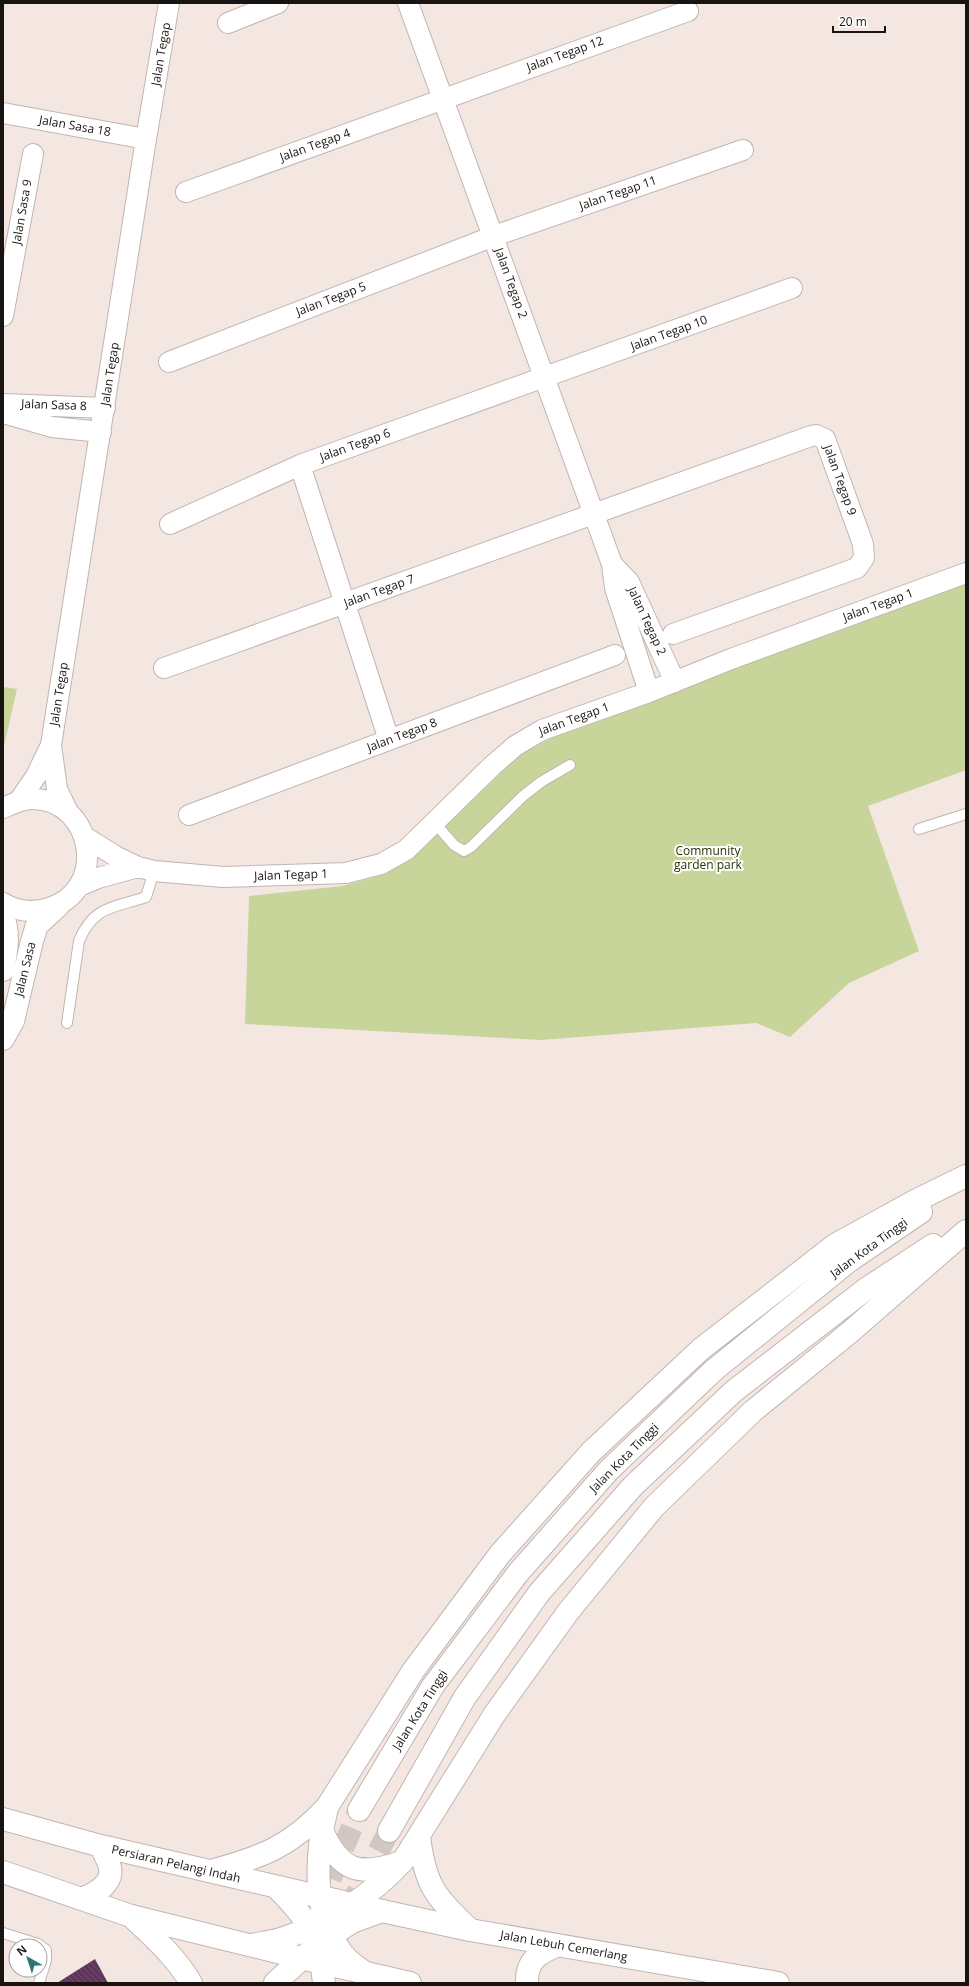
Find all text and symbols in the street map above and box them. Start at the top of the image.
scale bar [833,8,885,34]
text: 20 m [839,13,867,30]
street label: Jalan Tegap [146,21,174,88]
street label: Jalan Tegap 12 [523,32,606,76]
street label: Jalan Sasa 18 [37,111,112,140]
street label: Jalan Tegap 4 [276,124,353,166]
street label: Jalan Tegap 11 [576,171,659,214]
street label: Jalan Sasa 9 [7,178,36,247]
street label: Jalan Tegap 2 [490,244,532,321]
street label: Jalan Tegap 5 [292,277,368,320]
street label: Jalan Tegap 10 [627,311,710,355]
street label: Jalan Tegap [96,341,123,408]
street label: Jalan Sasa 8 [20,395,87,414]
street label: Jalan Tegap 6 [316,424,393,466]
street label: Jalan Tegap 9 [819,441,861,518]
street label: Jalan Tegap 7 [340,570,417,612]
street label: Jalan Tegap 2 [624,583,671,658]
street label: Jalan Tegap 1 [839,584,915,626]
street label: Jalan Tegap [45,661,72,728]
street label: Jalan Tegap 1 [535,698,611,740]
street label: Jalan Tegap 8 [363,713,439,756]
park label: Community garden park [674,842,743,873]
street label: Jalan Tegap 1 [253,865,328,884]
street label: Jalan Sasa [9,940,40,999]
street label: Jalan Kota Tinggi [826,1214,911,1282]
street label: Jalan Kota Tinggi [584,1419,662,1497]
street label: Jalan Kota Tinggi [388,1666,451,1754]
street label: Persiaran Pelangi Indah [110,1840,242,1887]
street label: Jalan Lebuh Cemerlang [498,1926,629,1965]
north arrow [8,1938,48,1978]
text: N [13,1941,30,1958]

